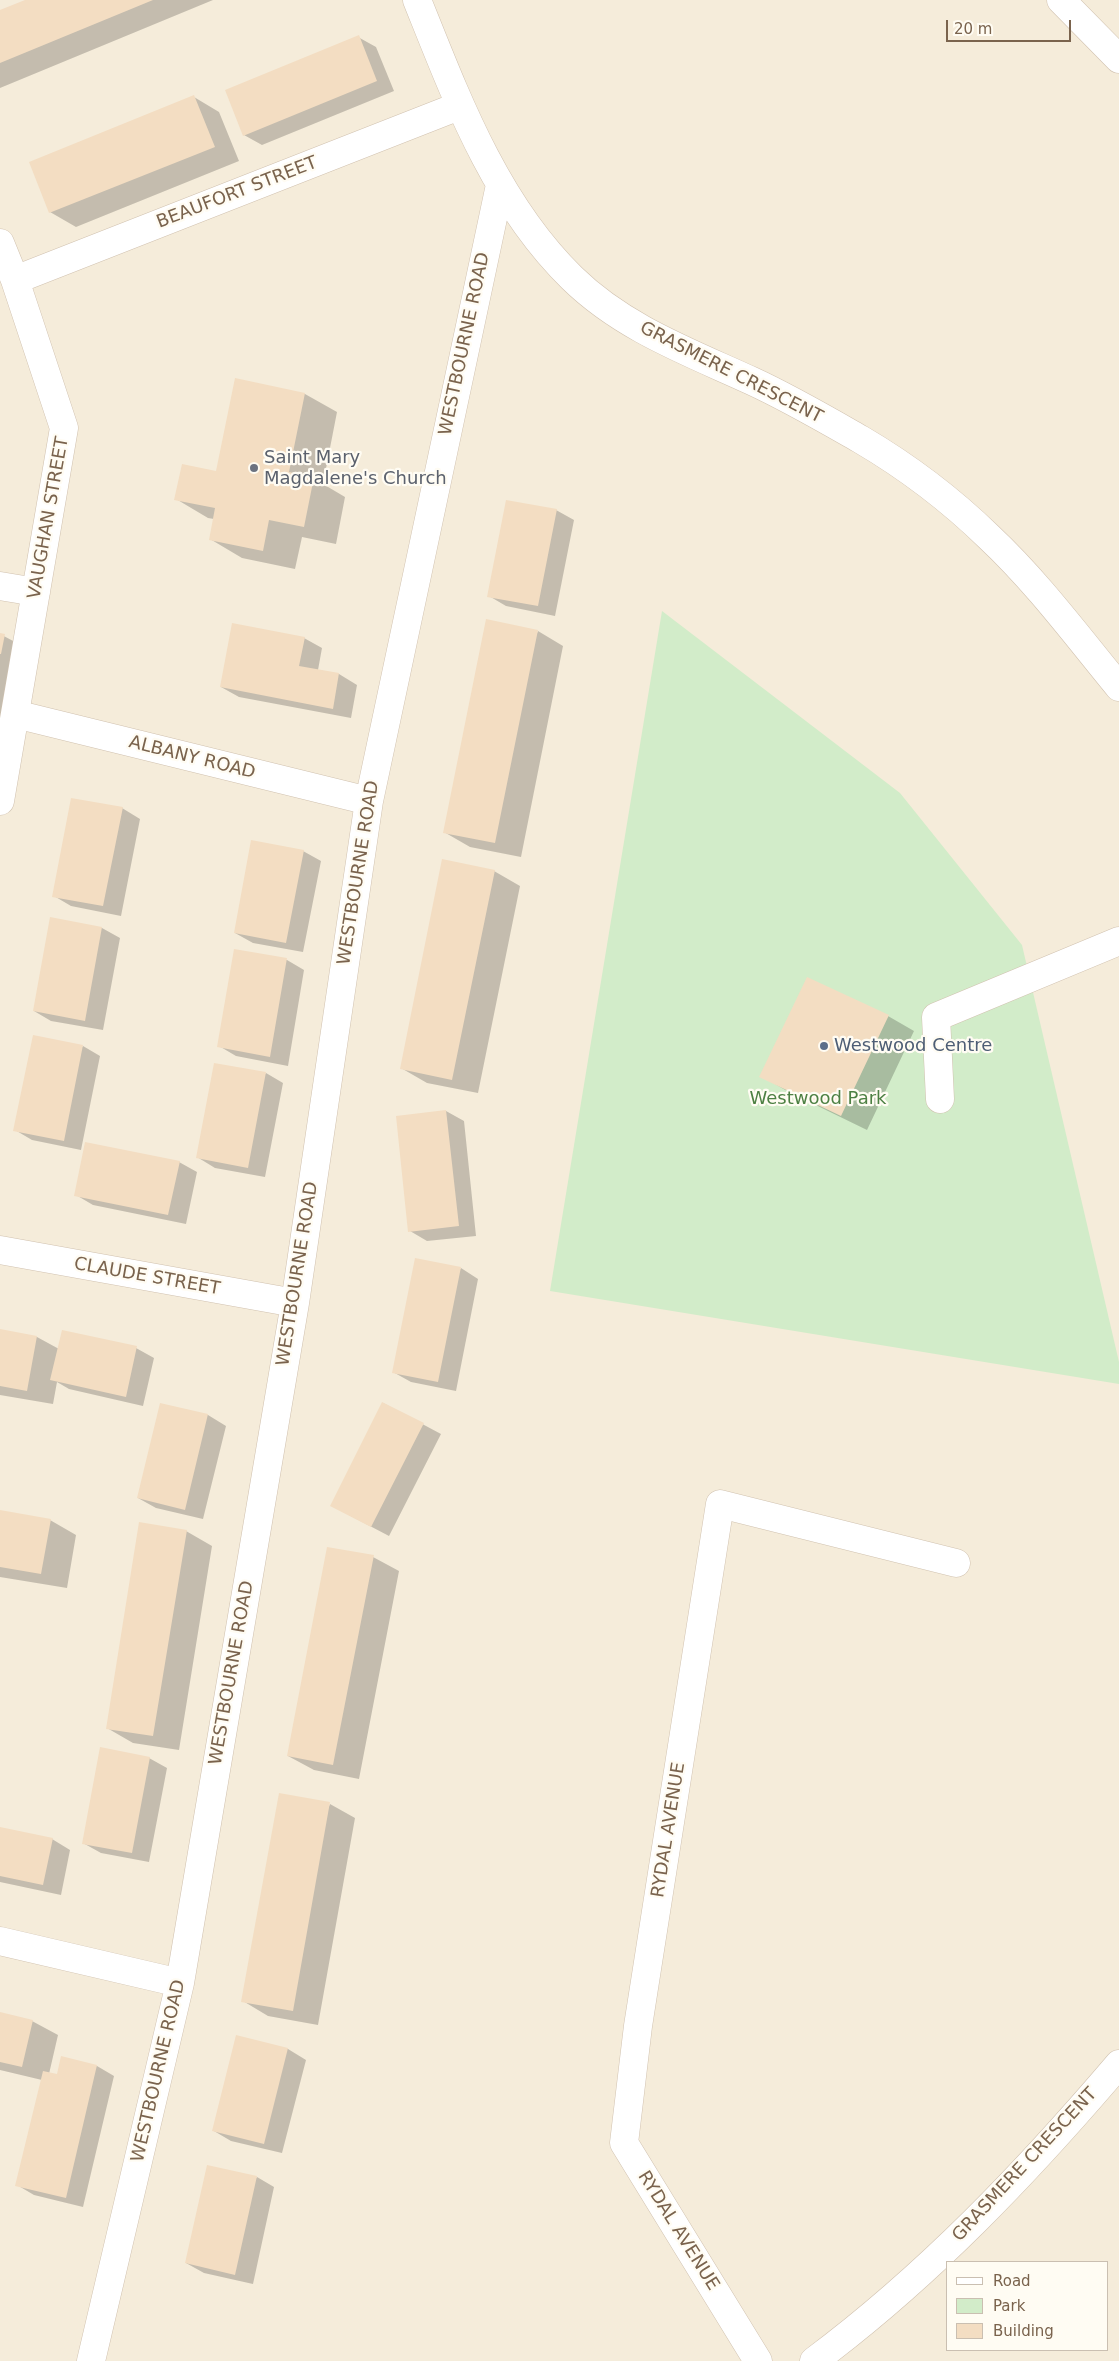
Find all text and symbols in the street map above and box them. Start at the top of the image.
scale bar [949,10,1074,42]
text: 20 m [954,20,992,38]
street label: BEAUFORT STREET [154,152,320,234]
street label: WESTBOURNE ROAD [435,251,495,437]
street label: GRASMERE CRESCENT [636,317,826,429]
street label: VAUGHAN STREET [24,435,74,601]
place label: Saint Mary Magdalene's Church [264,447,447,489]
marker: Saint Mary Magdalene's Church [248,462,260,474]
street label: ALBANY ROAD [126,732,258,784]
street label: WESTBOURNE ROAD [334,779,384,967]
place label: Westwood Centre [834,1035,992,1057]
marker: Westwood Centre [818,1040,830,1052]
park label: Westwood Park [749,1088,887,1110]
street label: WESTBOURNE ROAD [273,1180,323,1368]
street label: CLAUDE STREET [72,1254,222,1300]
street label: WESTBOURNE ROAD [205,1579,259,1767]
street label: RYDAL AVENUE [648,1761,690,1899]
street label: WESTBOURNE ROAD [127,1978,191,2164]
street label: GRASMERE CRESCENT [948,2084,1102,2246]
street label: RYDAL AVENUE [633,2167,723,2295]
legend [946,2261,1109,2351]
text: Road [993,2272,1031,2290]
text: Park [993,2297,1025,2315]
text: Building [993,2322,1054,2340]

